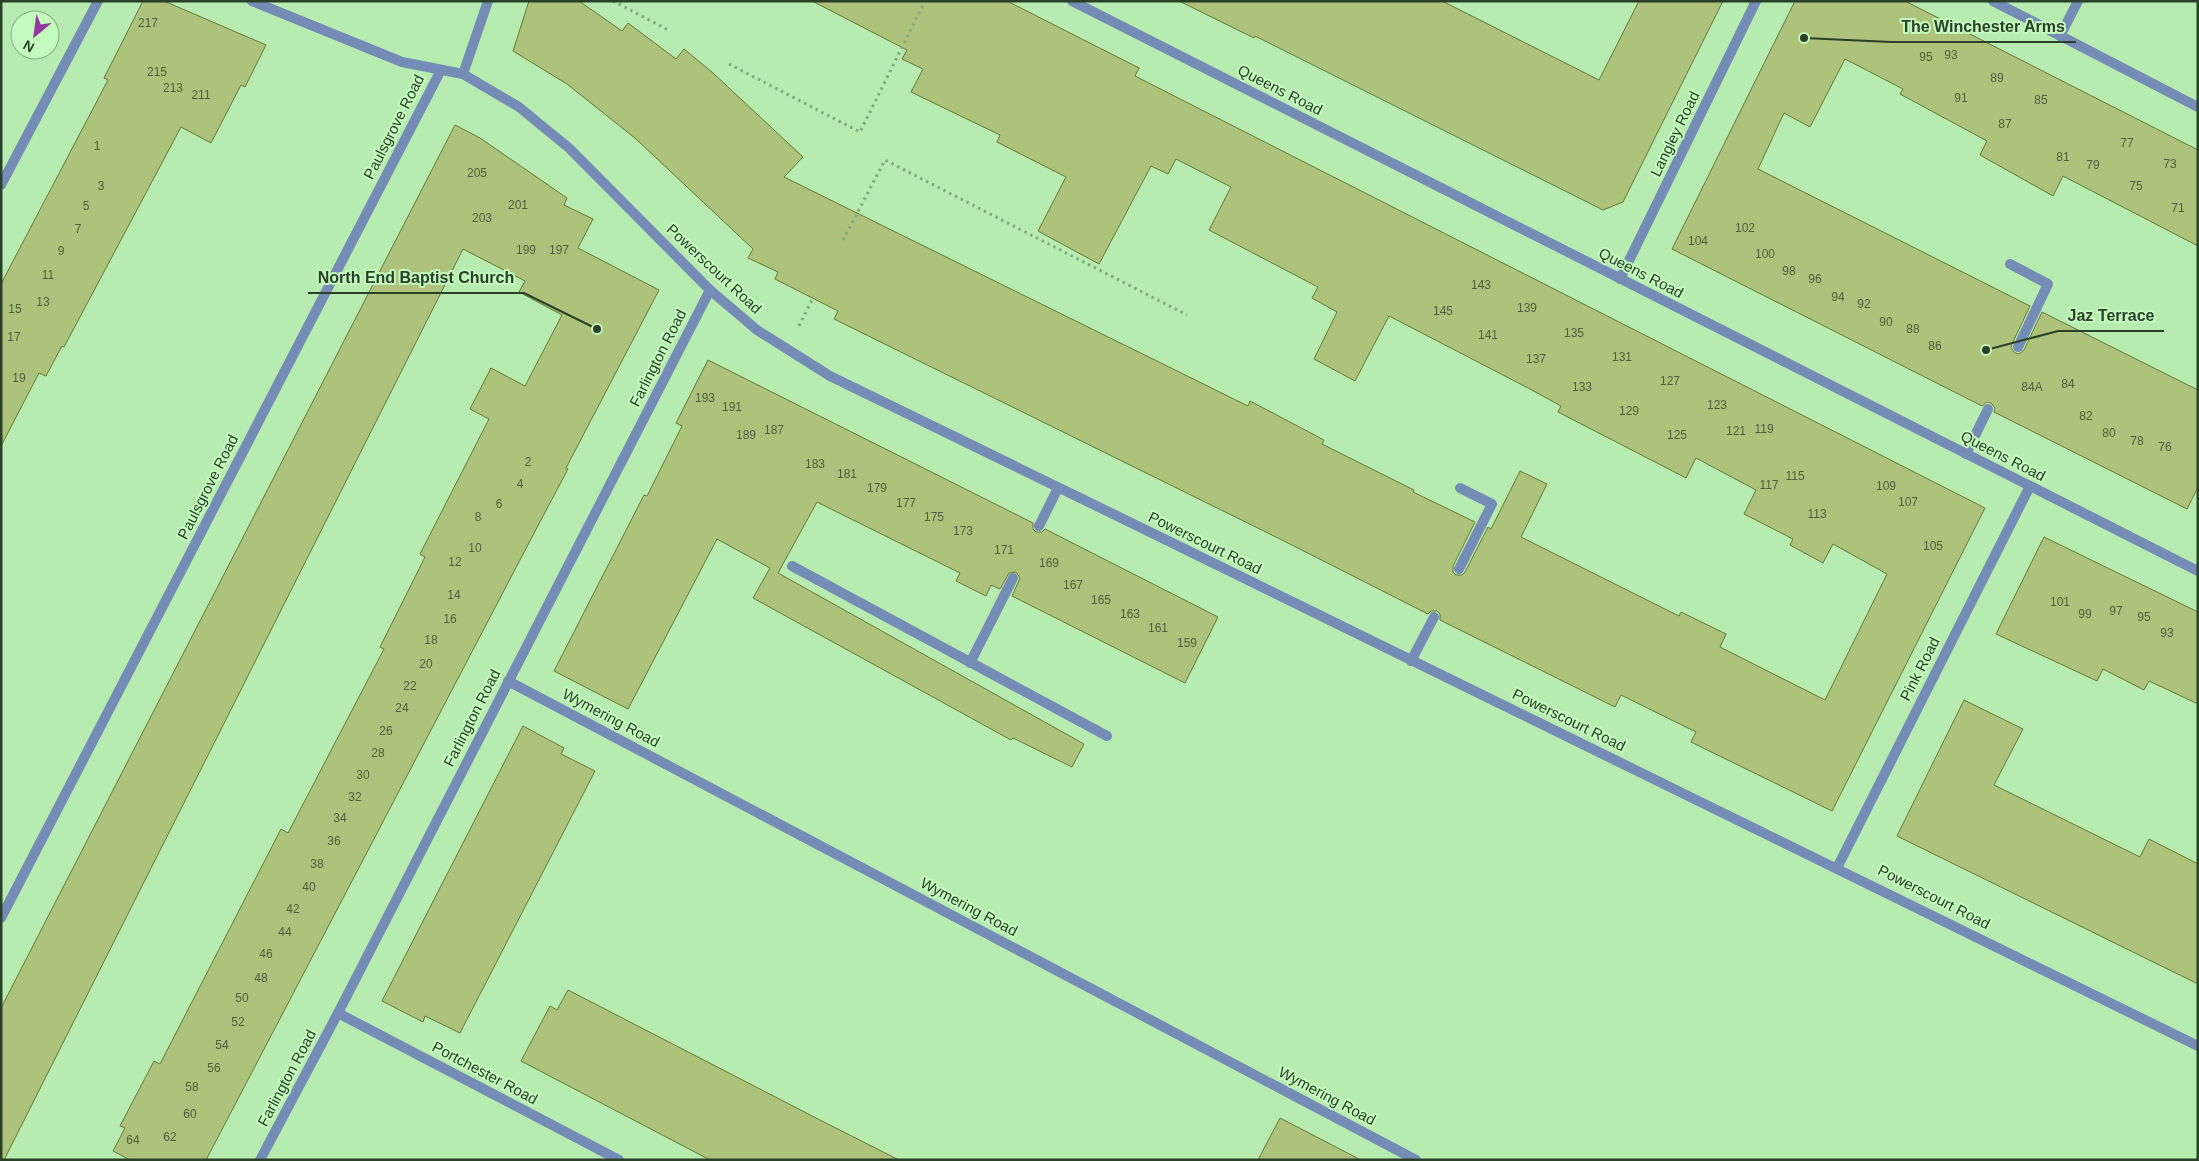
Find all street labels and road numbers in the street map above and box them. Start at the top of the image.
street label: Queens Road [1235,61,1325,118]
street label: Paulsgrove Road [360,72,427,182]
street label: Langley Road [1647,88,1702,179]
street label: Powerscourt Road [663,220,765,317]
street label: Queens Road [1596,244,1686,301]
street label: Farlington Road [626,306,689,409]
street label: Queens Road [1958,427,2048,484]
street label: Paulsgrove Road [174,432,241,542]
street label: Powerscourt Road [1146,508,1264,577]
street label: Pink Road [1896,634,1943,703]
street label: Farlington Road [440,666,503,769]
street label: Wymering Road [560,685,663,750]
street label: Powerscourt Road [1510,685,1628,754]
street label: Powerscourt Road [1875,861,1993,932]
street label: Wymering Road [918,874,1021,939]
street label: Farlington Road [254,1027,319,1129]
street label: Portchester Road [430,1038,541,1107]
street label: Wymering Road [1276,1063,1379,1128]

